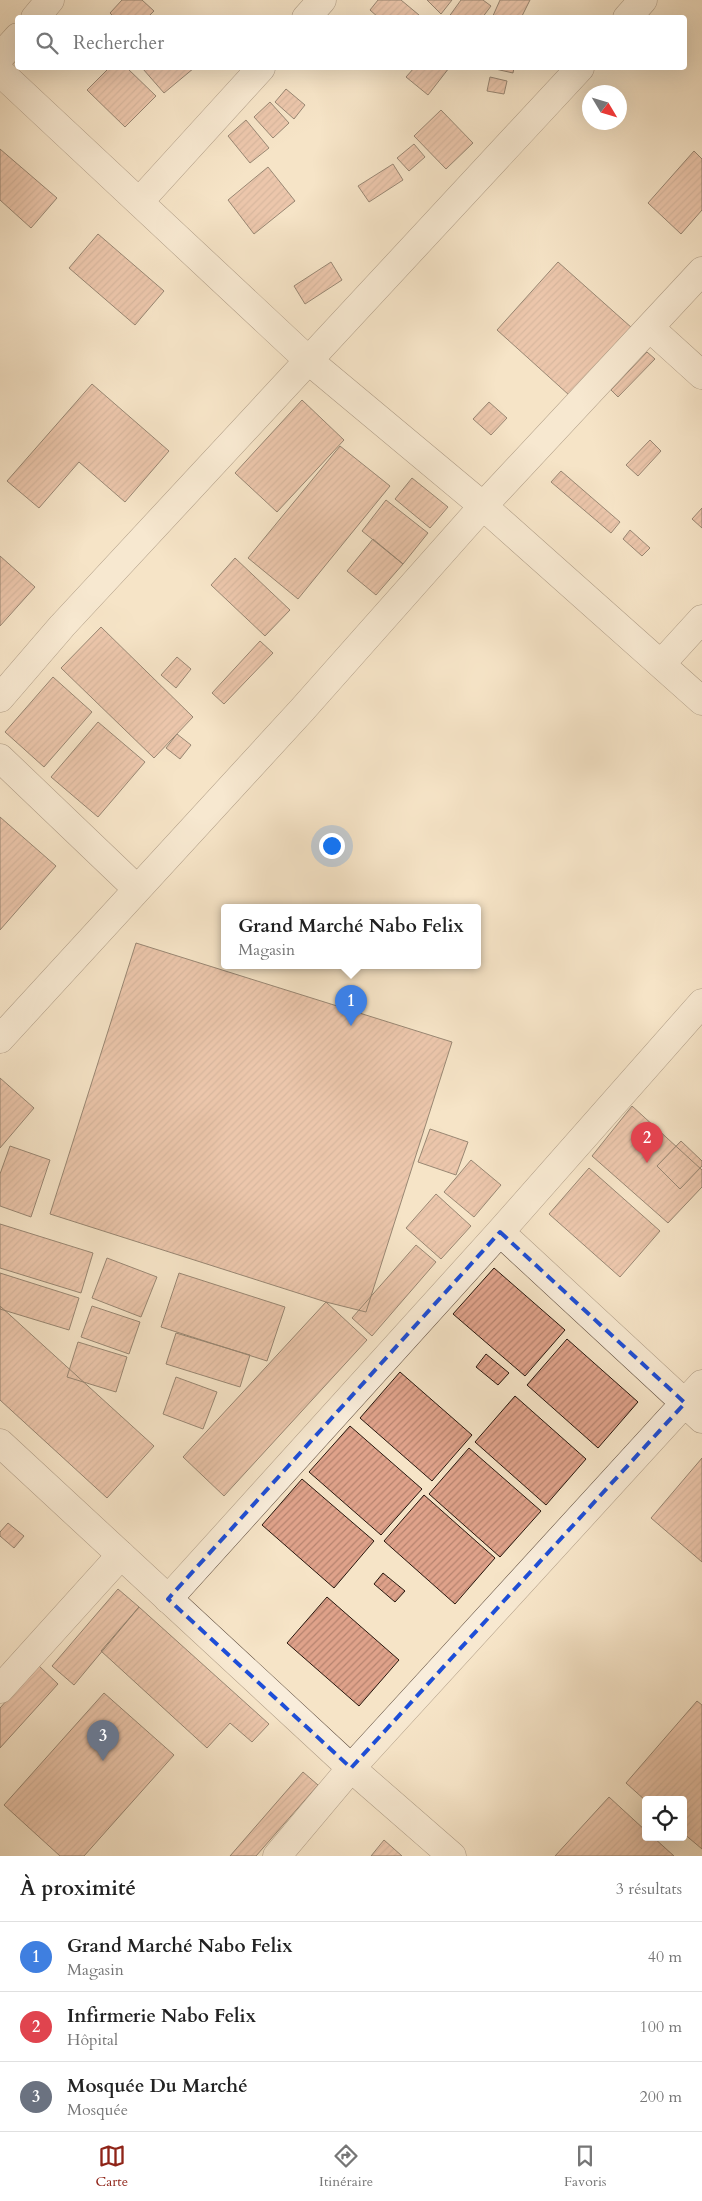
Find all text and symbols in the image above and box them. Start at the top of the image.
search box [15,15,687,70]
icon: search [33,29,61,57]
text: Rechercher [73,30,164,56]
north arrow [582,85,627,130]
your location [319,833,345,859]
popup [221,904,481,969]
text: Grand Marché Nabo Felix [238,913,464,939]
text: Magasin [238,939,295,961]
pin: 1 [335,985,367,1026]
pin: 2 [631,1122,663,1163]
pin: 3 [87,1720,119,1761]
map controls [642,1796,687,1841]
button: locate [642,1796,687,1841]
text: À proximité [20,1874,136,1903]
text: 3 résultats [616,1878,682,1900]
text: Grand Marché Nabo Felix [67,1933,293,1959]
text: 1 [32,1946,40,1968]
text: 40 m [648,1946,682,1968]
text: Magasin [67,1959,124,1981]
text: Infirmerie Nabo Felix [67,2003,256,2029]
text: 2 [32,2016,40,2038]
text: 100 m [640,2016,682,2038]
text: Hôpital [67,2029,118,2051]
text: Mosquée Du Marché [67,2073,248,2099]
text: 3 [32,2086,40,2108]
text: 200 m [640,2086,682,2108]
text: Mosquée [67,2099,128,2121]
tab: Carte [95,2142,128,2191]
tab: Itinéraire [319,2142,373,2191]
tab: Favoris [564,2142,607,2191]

